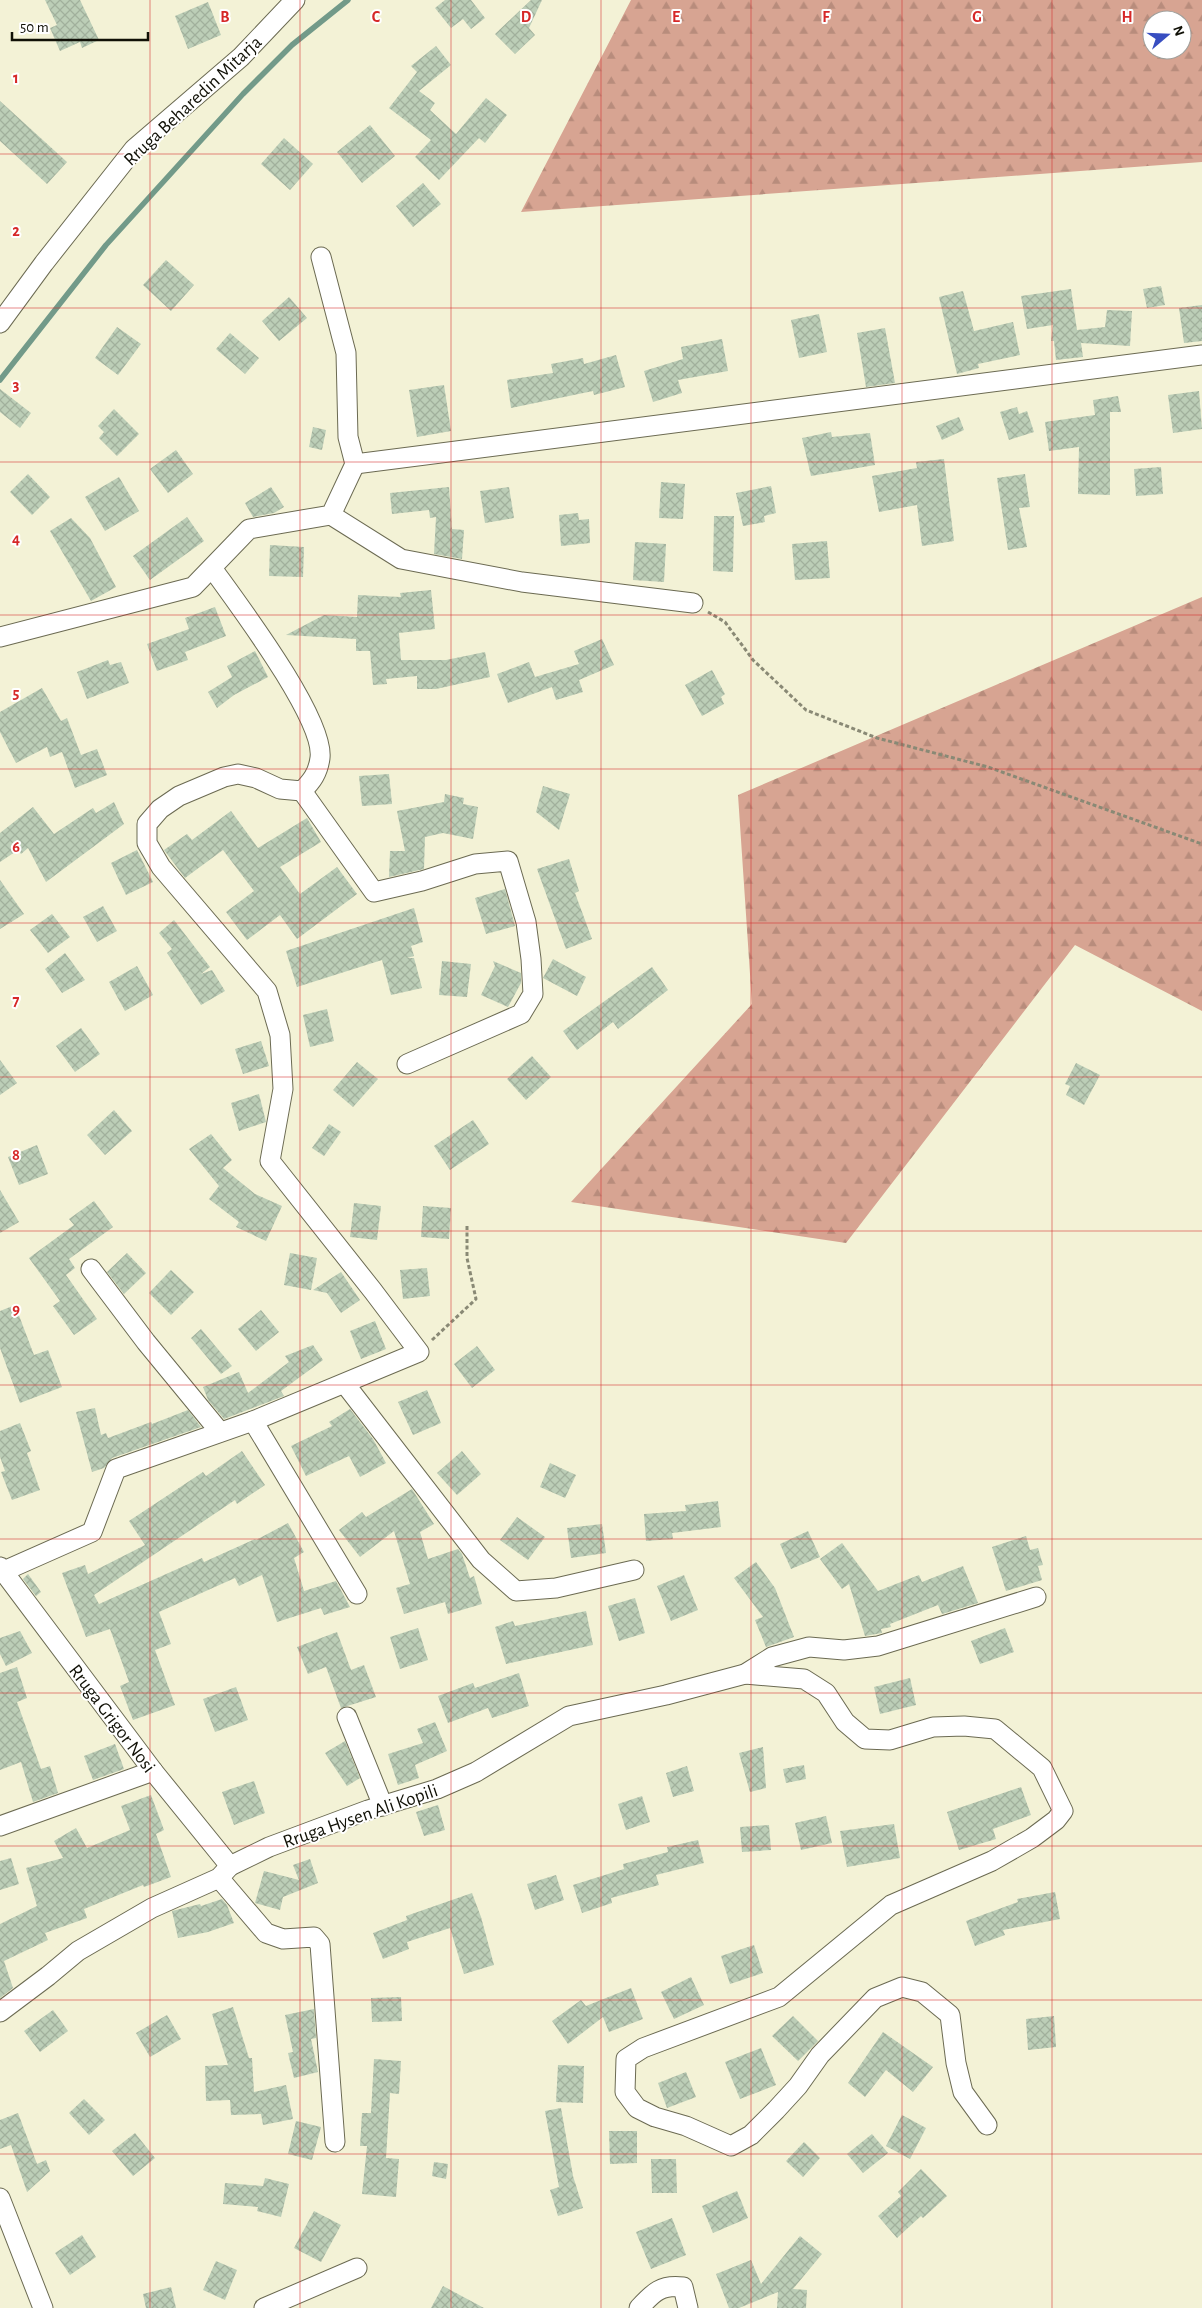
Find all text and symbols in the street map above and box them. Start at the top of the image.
text: B [220,9,230,25]
text: C [372,9,381,25]
text: D [521,9,532,25]
text: E [672,9,680,25]
text: F [822,9,830,25]
text: G [972,9,982,25]
text: H [1121,9,1133,25]
scale bar [12,10,149,42]
north arrow [1142,10,1192,60]
text: 50 m [20,20,49,35]
text: N [1170,24,1187,38]
street label: Rruga Beharedin Mitarja [120,32,266,170]
text: 1 [13,70,19,86]
text: 2 [12,223,20,239]
text: 3 [13,377,20,393]
text: 4 [12,531,20,547]
text: 5 [13,685,20,701]
text: 6 [12,839,20,855]
text: 7 [13,993,20,1009]
text: 8 [12,1147,20,1163]
text: 9 [12,1301,20,1317]
street label: Rruga Grigor Nosi [65,1661,158,1777]
street label: Rruga Hysen Ali Kopili [281,1781,440,1852]

